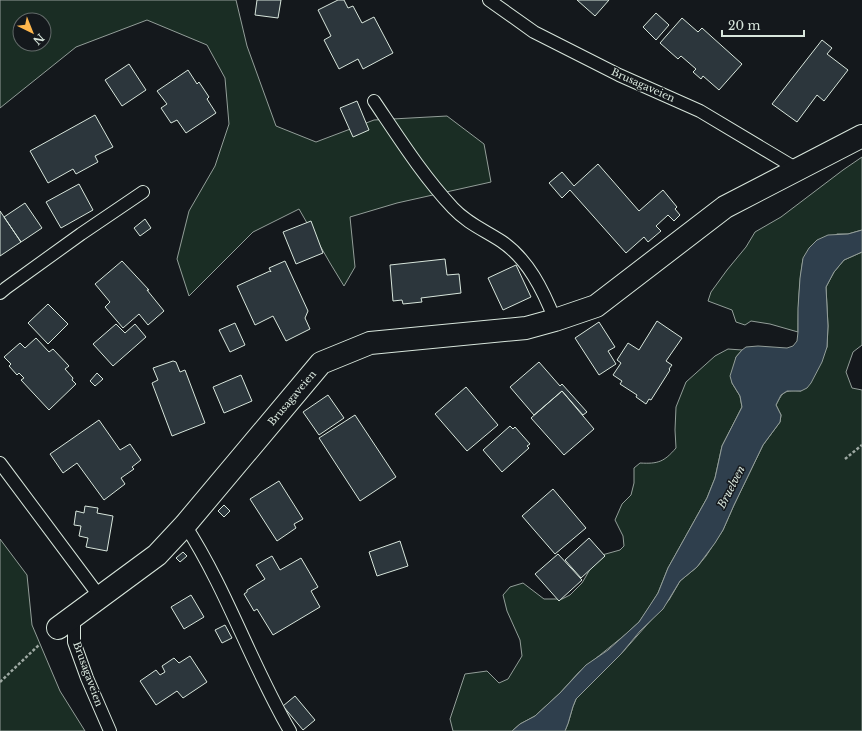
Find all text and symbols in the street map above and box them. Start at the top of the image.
north arrow [12,12,52,52]
scale bar [722,12,804,38]
text: 20 m [728,18,760,33]
text: N [30,31,47,48]
street label: Brusagaveien [609,65,677,105]
street label: Brusagaveien [265,368,319,428]
water label: Bruelven [714,463,748,512]
street label: Brusagaveien [70,640,106,708]

